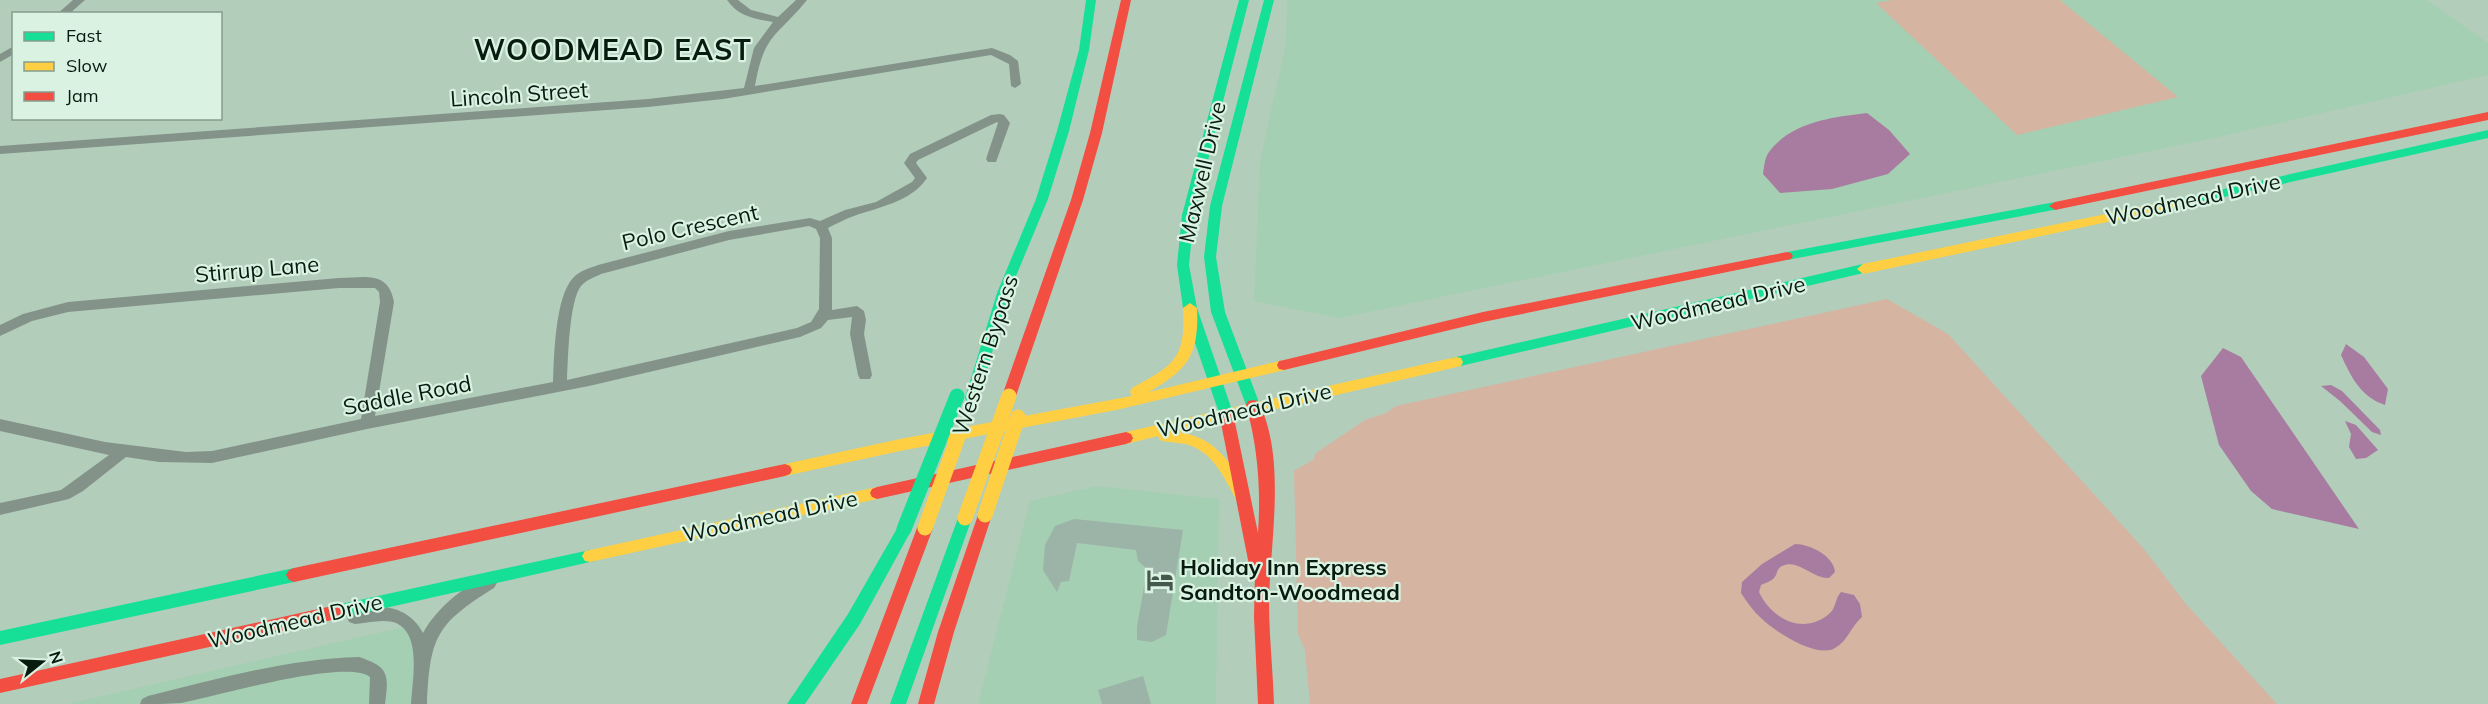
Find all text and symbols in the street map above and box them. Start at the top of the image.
legend [12,12,222,120]
text: Fast [66,24,102,47]
district label: WOODMEAD EAST [474,32,752,67]
text: Slow [66,54,108,77]
street label: Lincoln Street [449,75,589,113]
text: Jam [66,84,99,107]
street label: Maxwell Drive [1172,99,1232,245]
street label: Woodmead Drive [2103,167,2283,231]
street label: Polo Crescent [619,198,761,256]
street label: Stirrup Lane [194,250,320,288]
street label: Woodmead Drive [1628,269,1808,337]
street label: Western Bypass [946,271,1024,439]
street label: Saddle Road [340,369,474,421]
street label: Woodmead Drive [1154,376,1334,444]
street label: Woodmead Drive [680,484,860,548]
place label: Holiday Inn Express Sandton-Woodmead [1180,553,1400,606]
hotel icon: Holiday Inn Express Sandton-Woodmead [1145,565,1175,595]
street label: Woodmead Drive [205,587,385,655]
north arrow [12,632,72,692]
text: N [45,649,68,666]

